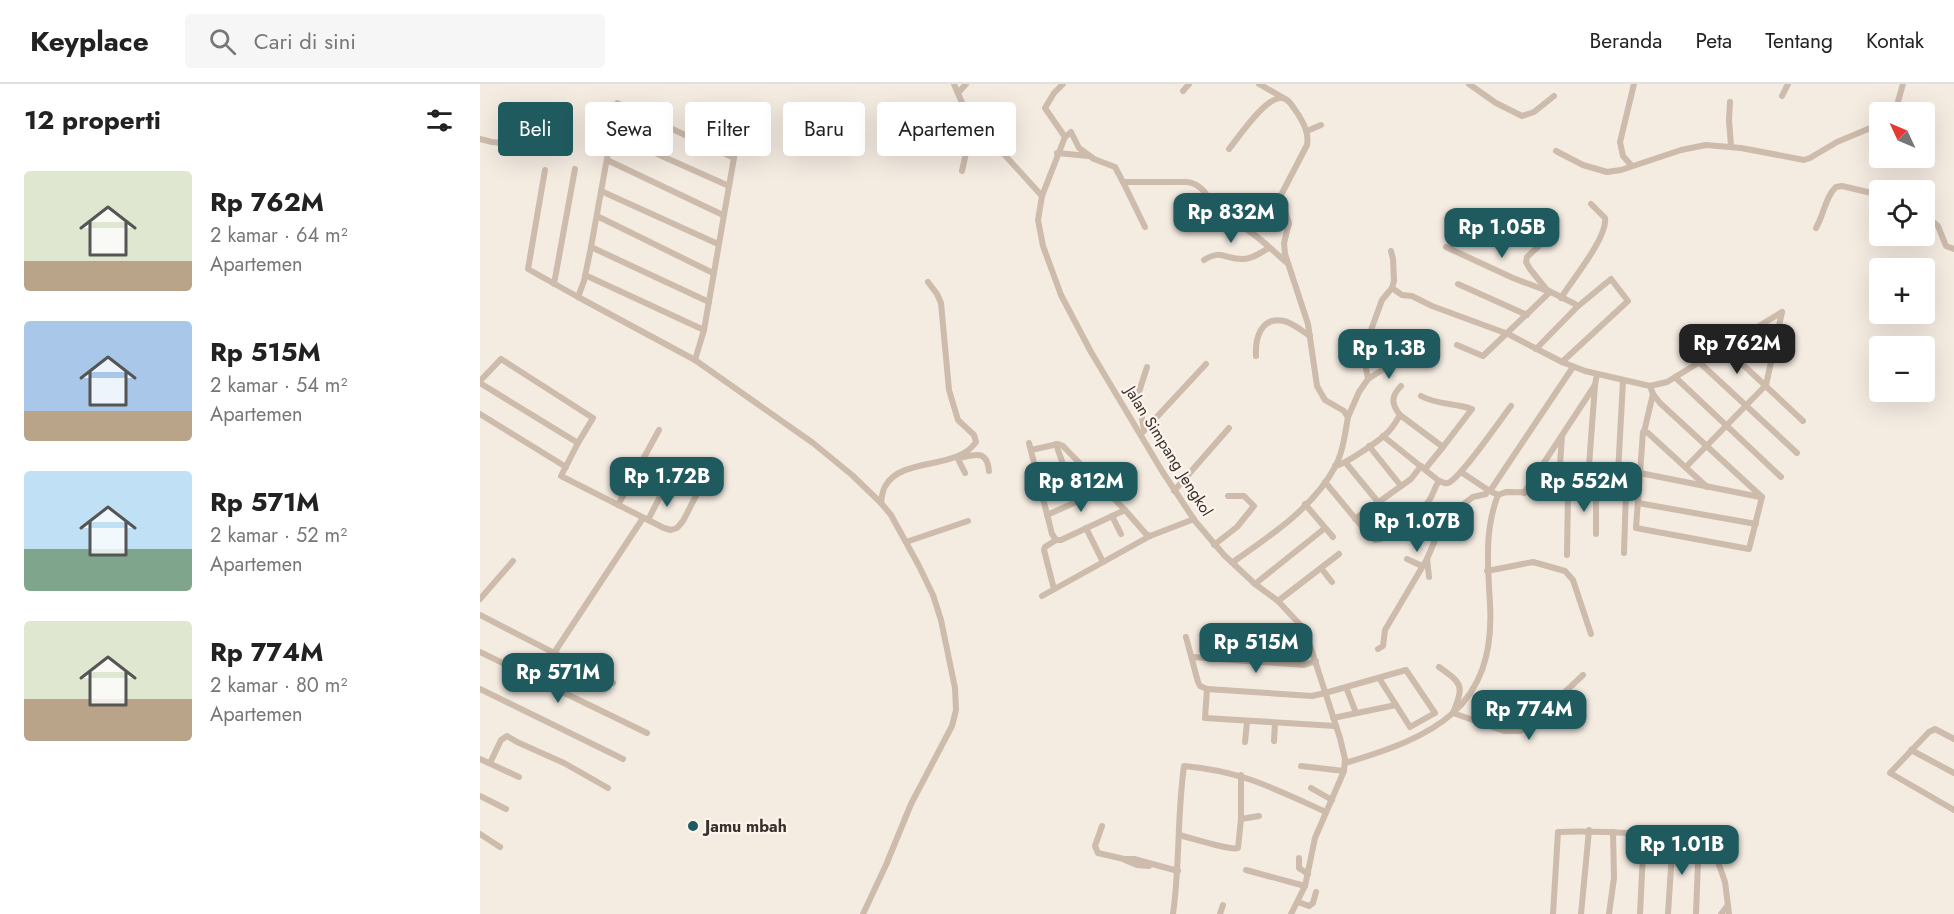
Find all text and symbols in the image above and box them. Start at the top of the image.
search box [185,14,605,68]
text: Keyplace [30,21,149,62]
icon: search [206,25,239,58]
text: Cari di sini [254,25,356,57]
text: Beranda [1589,26,1662,56]
text: Peta [1695,26,1732,56]
text: Tentang [1765,26,1833,56]
text: Kontak [1866,26,1924,56]
text: 12 properti [24,101,161,139]
chip: Beli [498,102,573,156]
chip: Sewa [585,102,673,156]
chip: Filter [685,102,771,156]
chip: Baru [783,102,865,156]
chip: Apartemen [877,102,1016,156]
north arrow [1869,102,1935,168]
map controls [1869,102,1935,402]
icon: filters [423,104,456,137]
button: locate [1869,180,1935,246]
text: Rp 762M [210,183,324,221]
pin: Rp 832M [1176,193,1286,244]
icon: home [72,195,144,267]
text: Rp 832M [1187,198,1275,227]
pin: Rp 1.05B [1440,208,1564,259]
text: Rp 1.05B [1458,213,1546,242]
text: 2 kamar · 64 m² [210,221,348,250]
text: Apartemen [210,250,303,279]
button: + [1869,258,1935,324]
pin: Rp 762M [1682,324,1792,375]
pin: Rp 1.3B [1334,329,1444,380]
text: Rp 762M [1693,329,1781,358]
text: Rp 515M [210,333,321,371]
text: Rp 1.3B [1352,334,1426,363]
button: − [1869,336,1935,402]
icon: home [72,345,144,417]
text: 2 kamar · 54 m² [210,371,347,400]
street label: Jalan Simpang Jengkol [1119,380,1218,520]
text: Apartemen [210,400,303,429]
pin: Rp 1.72B [605,457,729,508]
text: Rp 1.72B [624,462,710,491]
pin: Rp 812M [1026,462,1136,513]
pin: Rp 552M [1529,462,1639,513]
text: Rp 812M [1039,467,1123,496]
text: Rp 552M [1540,467,1628,496]
text: Rp 571M [210,483,320,521]
icon: home [72,495,144,567]
pin: Rp 1.07B [1355,502,1479,553]
text: Rp 1.07B [1374,507,1460,536]
text: 2 kamar · 52 m² [210,521,347,550]
text: Apartemen [210,550,303,579]
pin: Rp 515M [1201,623,1311,674]
text: Rp 515M [1213,628,1299,657]
text: Rp 774M [210,633,323,671]
icon: home [72,645,144,717]
pin: Rp 571M [503,653,613,704]
text: Rp 571M [516,658,600,687]
text: 2 kamar · 80 m² [210,671,347,700]
pin: Rp 774M [1474,690,1584,741]
text: Rp 774M [1485,695,1573,724]
text: Apartemen [210,700,303,729]
place label: Jamu mbah [702,815,787,838]
marker: Jamu mbah [686,819,700,833]
pin: Rp 1.01B [1620,825,1744,876]
text: Rp 1.01B [1640,830,1724,859]

